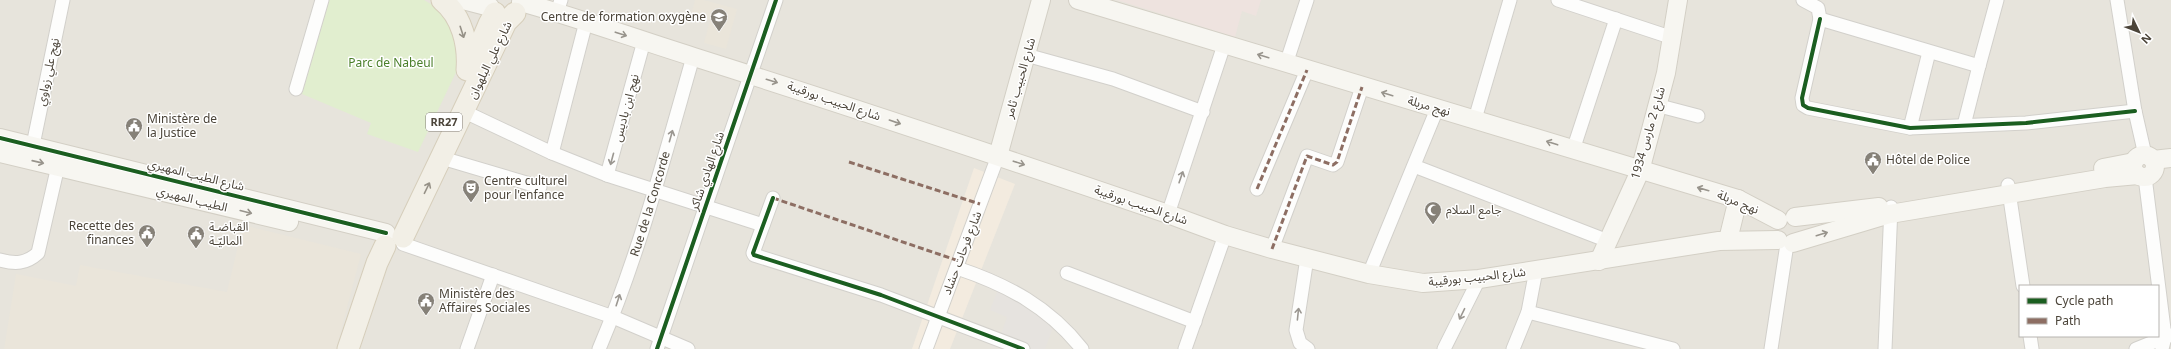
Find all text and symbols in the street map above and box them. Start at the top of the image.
school or university icon: Centre de formation oxygène [709,7,729,32]
place label: Centre de formation oxygène [541,8,706,25]
north arrow [2119,12,2159,52]
street label: شارع علي البلهوان [463,18,517,102]
one-way arrow [459,26,466,39]
one-way arrow [615,30,627,38]
text: N [2138,31,2155,48]
street label: نهج علي زواوي [32,36,65,108]
street label: شارع الحبيب ثامر [1000,36,1040,121]
one-way arrow [1257,52,1270,59]
park label: Parc de Nabeul [348,54,434,71]
street label: نهج ابن باديس [608,72,644,144]
street label: شارع الحبيب بورقيبة [785,77,883,125]
one-way arrow [765,78,778,85]
street label: شارع 2 مارس 1934 [1626,85,1670,181]
one-way arrow [1381,90,1394,97]
street label: نهج مربلة [1406,91,1452,121]
place label: Ministère de la Justice [147,110,217,141]
road number: RR27 [426,113,462,131]
public building icon: Ministère de la Justice [124,116,144,141]
one-way arrow [889,119,902,126]
one-way arrow [667,129,675,142]
street label: شارع الهادي شاكر [685,129,730,214]
one-way arrow [1546,139,1559,146]
street label: Rue de la Concorde [625,149,674,259]
public building icon: Hôtel de Police [1863,150,1883,175]
place label: Hôtel de Police [1886,151,1970,168]
one-way arrow [608,153,615,166]
street label: شارع الطيب المهيري [146,154,246,196]
one-way arrow [31,158,44,166]
one-way arrow [1012,160,1024,168]
one-way arrow [1177,171,1185,183]
place label: Centre culturel pour l'enfance [484,172,567,203]
theatre icon: Centre culturel pour l'enfance [461,178,481,203]
street label: الطيب المهيري [154,181,230,217]
street label: شارع الحبيب بورقيبة [1092,181,1190,229]
one-way arrow [424,182,431,194]
one-way arrow [1697,185,1710,193]
street label: نهج مربلة [1714,185,1762,219]
mosque icon: جامع السلام [1423,200,1443,225]
place label: جامع السلام [1446,201,1502,219]
one-way arrow [239,208,252,216]
street label: شارع فرحات حشاد [938,209,986,297]
place label: Recette des finances [69,217,134,248]
place label: القباضـة الماليّـة [209,218,249,249]
public building icon: Recette des finances [137,223,157,248]
public building icon: القباضـة الماليّـة [186,224,206,249]
one-way arrow [1815,230,1828,237]
street label: شارع الحبيب بورقيبة [1427,263,1527,291]
place label: Ministère des Affaires Sociales [439,285,530,316]
legend [2019,285,2159,337]
public building icon: Ministère des Affaires Sociales [416,291,436,316]
text: Cycle path [2055,292,2113,309]
one-way arrow [615,294,623,306]
one-way arrow [1294,308,1301,321]
one-way arrow [1458,308,1465,320]
text: Path [2055,312,2081,329]

